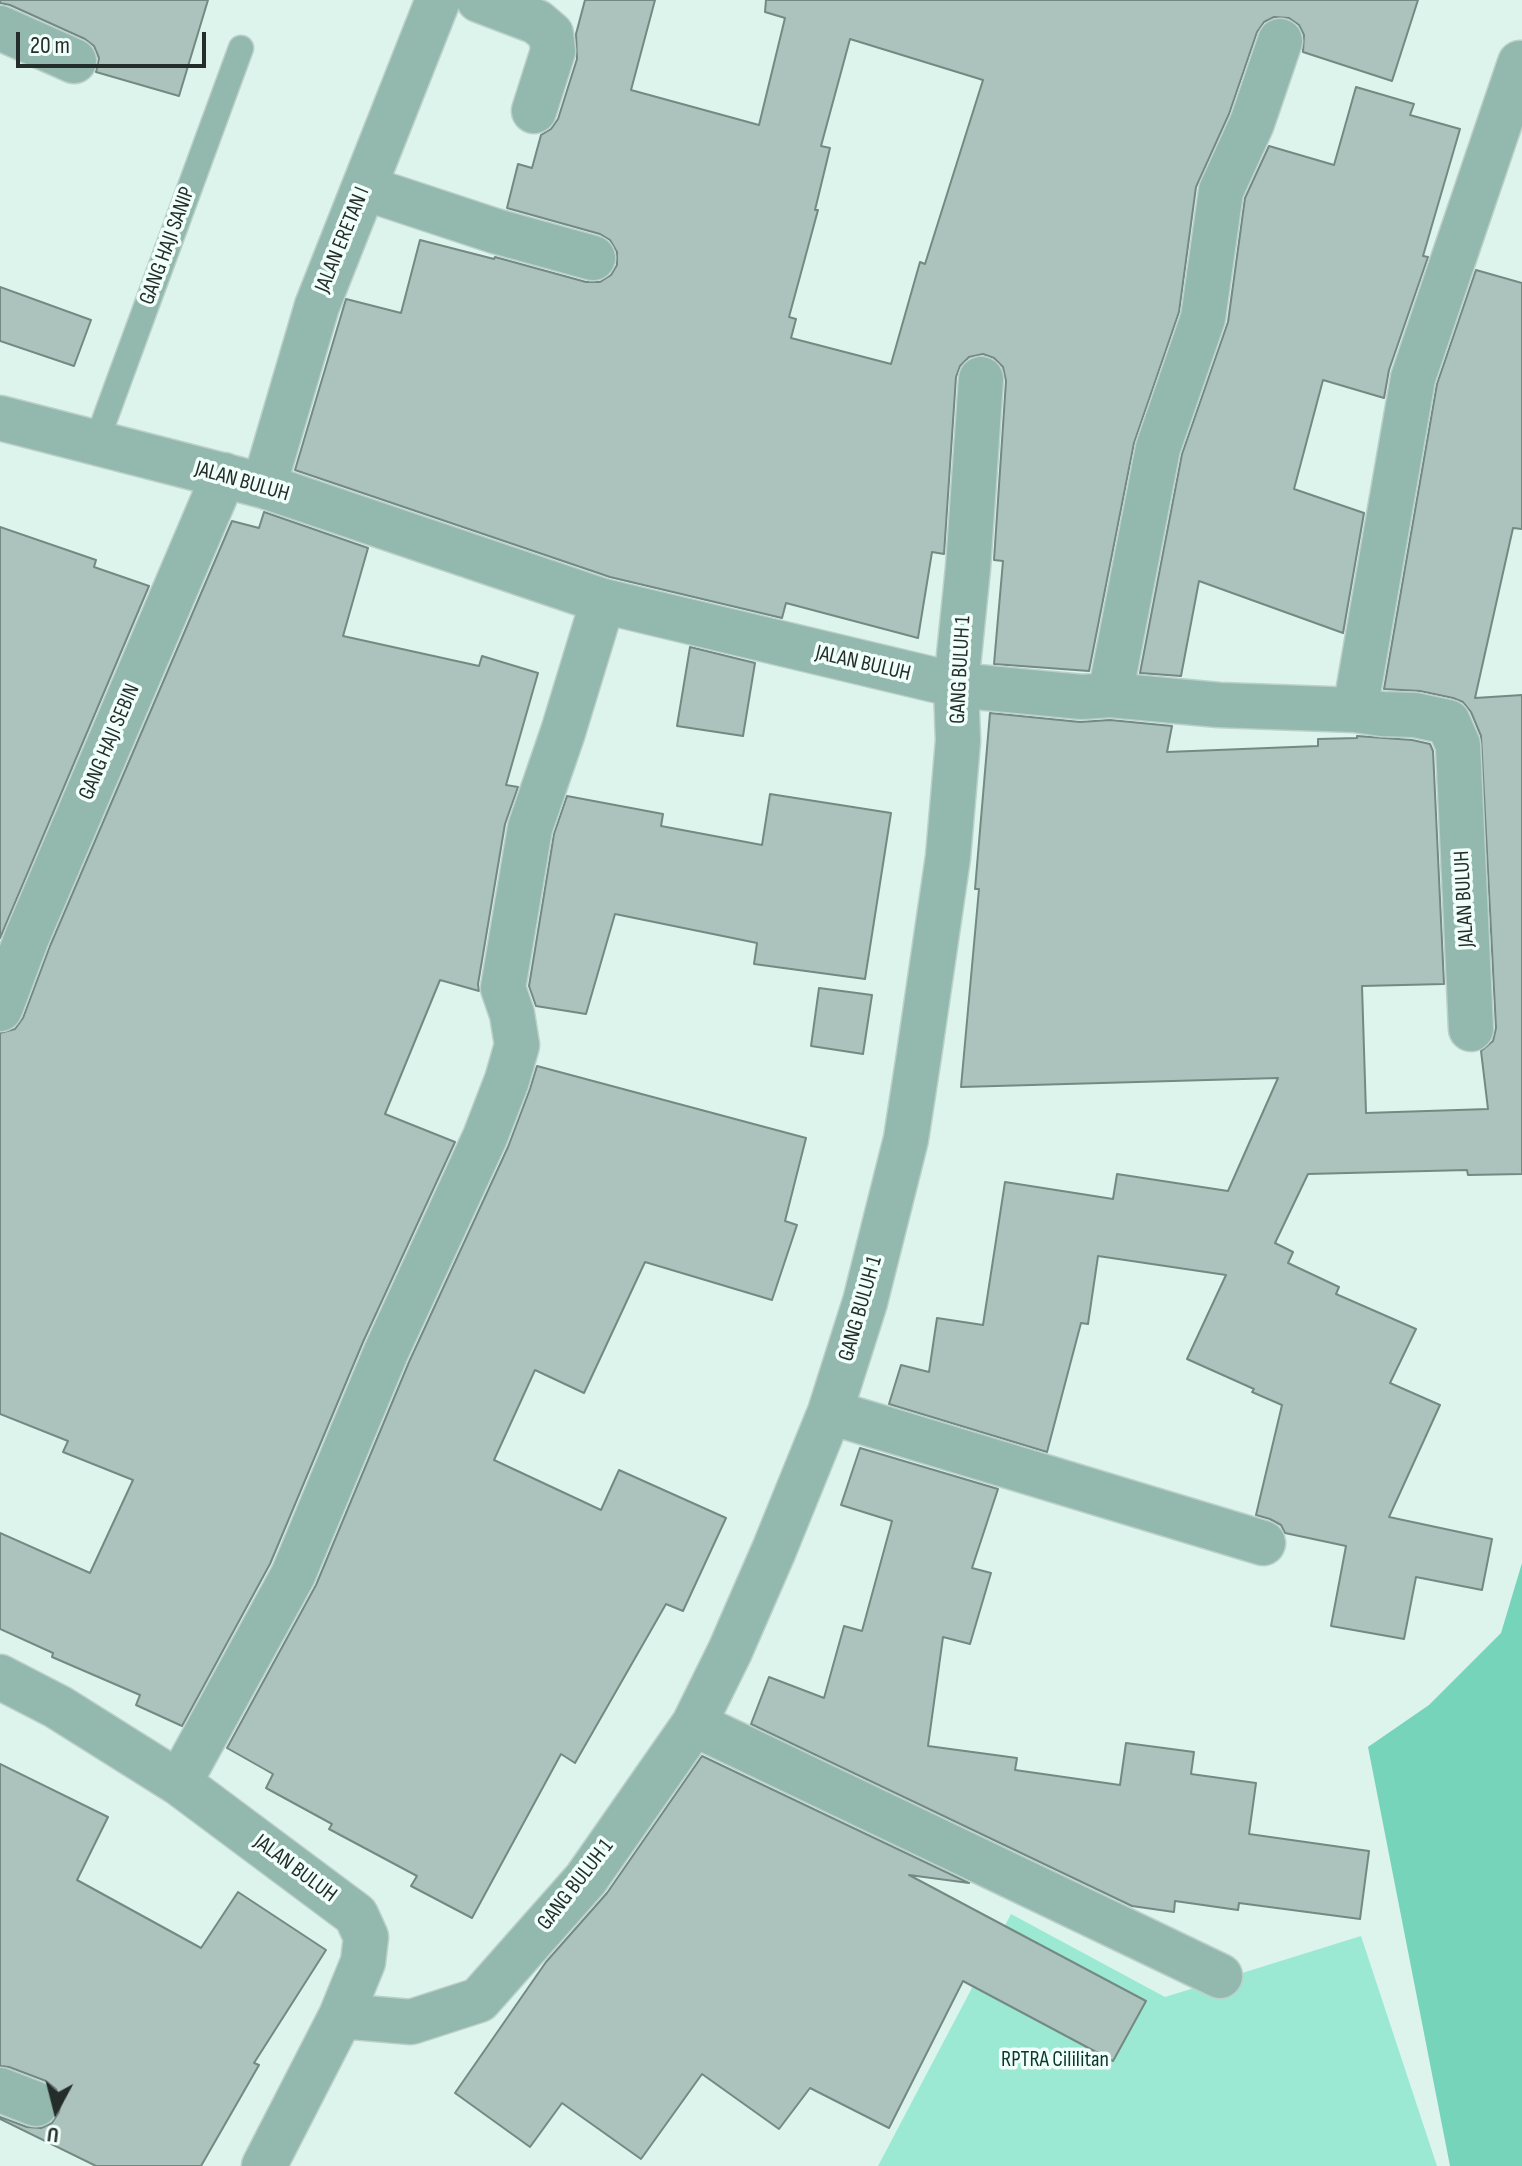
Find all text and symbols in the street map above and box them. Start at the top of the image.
scale bar [20,16,210,66]
text: 20 m [30,31,70,60]
street label: JALAN ERETAN I [310,183,376,297]
street label: GANG HAJI SANIP [135,184,201,308]
street label: JALAN BULUH [192,456,292,508]
street label: GANG BULUH 1 [945,615,977,725]
street label: JALAN BULUH [813,640,913,688]
street label: GANG HAJI SEBIN [74,680,146,804]
street label: JALAN BULUH [1449,850,1481,948]
street label: GANG BULUH 1 [833,1254,889,1364]
street label: JALAN BULUH [248,1829,342,1909]
street label: GANG BULUH 1 [532,1834,620,1936]
park label: RPTRA Cililitan [1001,2047,1109,2073]
north arrow [16,2070,96,2150]
text: U [46,2120,60,2148]

